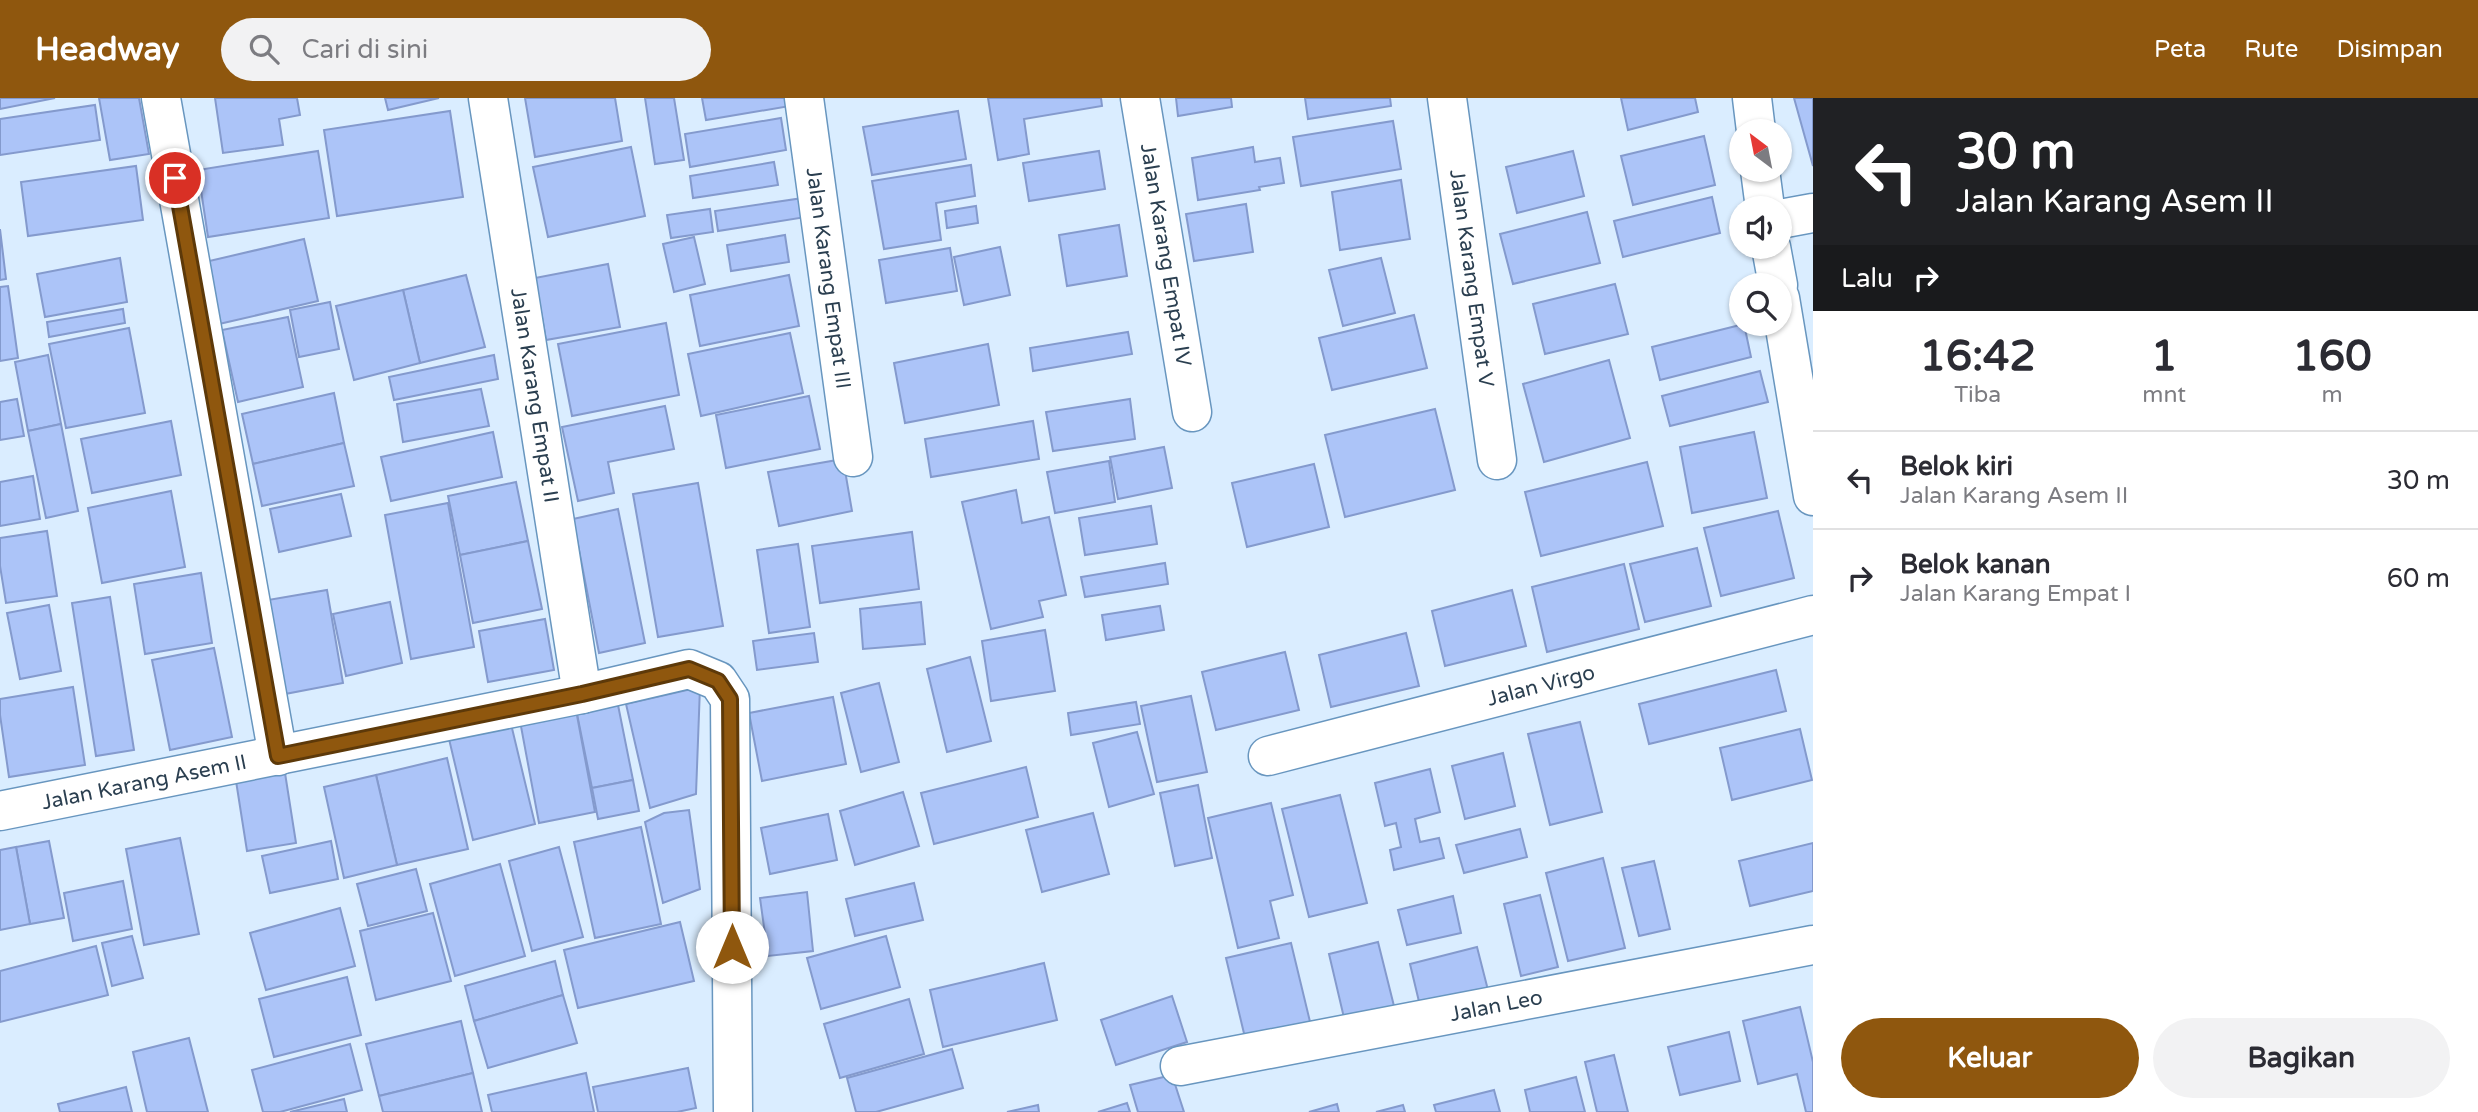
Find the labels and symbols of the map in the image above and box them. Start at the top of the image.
north arrow [1729,119,1792,182]
street label: Jalan Karang Empat IV [1135,142,1196,369]
pin [145,148,205,208]
street label: Jalan Karang Empat III [801,166,856,391]
street label: Jalan Karang Empat V [1444,168,1499,389]
street label: Jalan Karang Empat II [505,286,564,505]
street label: Jalan Virgo [1485,660,1598,712]
street label: Jalan Karang Asem II [39,750,249,815]
position arrow [695,910,769,984]
street label: Jalan Leo [1448,985,1545,1027]

